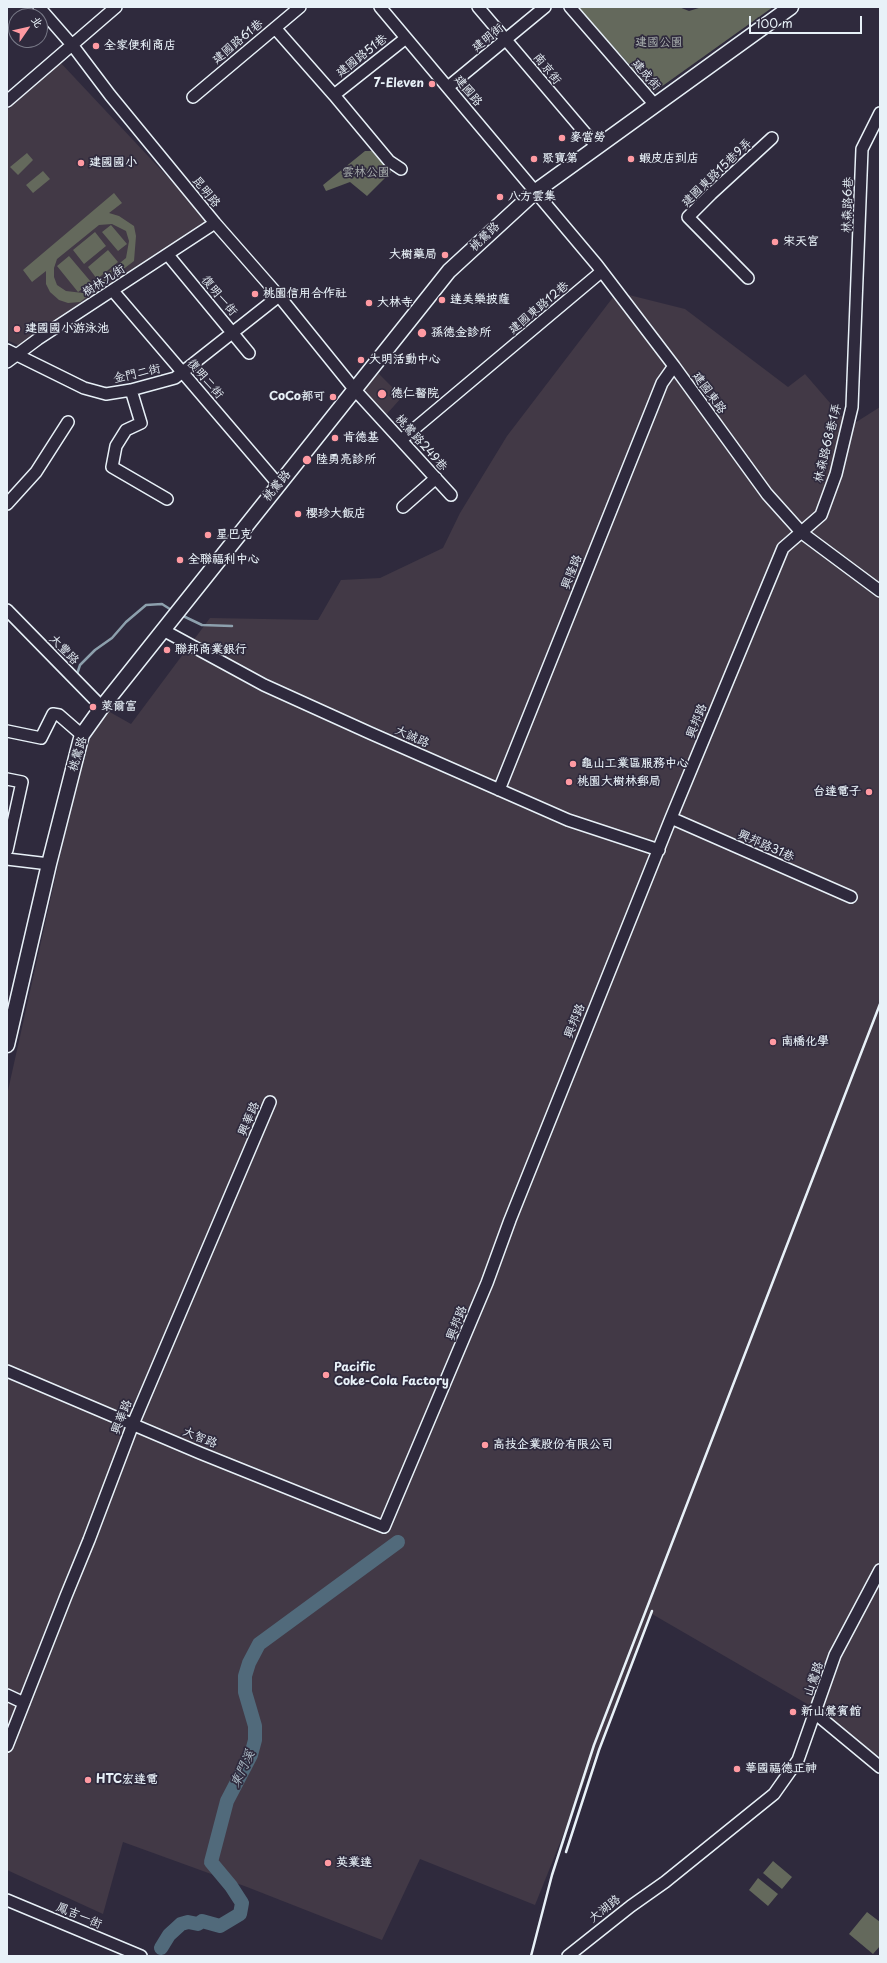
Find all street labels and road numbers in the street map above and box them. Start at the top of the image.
street label: 建國路61巷 [210,17,266,67]
street label: 建明街 [469,21,507,55]
street label: 建國路51巷 [334,32,390,80]
street label: 南京街 [530,50,564,88]
street label: 建成街 [629,57,663,93]
street label: 建國路 [451,73,485,109]
street label: 建國東路15巷9弄 [679,136,755,210]
street label: 昆明路 [189,173,223,211]
street label: 林森路6巷 [840,177,856,233]
street label: 桃鶯路 [467,219,503,255]
street label: 樹林九街 [80,262,128,300]
street label: 復明一街 [198,273,240,319]
street label: 建國東路12巷 [506,279,572,337]
street label: 復明二街 [184,356,226,402]
street label: 金門二街 [112,362,162,386]
street label: 建國東路 [689,369,729,417]
street label: 林森路68巷1弄 [811,402,845,484]
street label: 桃鶯路249巷 [392,412,450,474]
street label: 桃鶯路 [260,468,294,504]
street label: 興隆路 [559,553,585,591]
street label: 大豐路 [46,632,82,668]
street label: 興邦路 [684,702,710,740]
street label: 大誠路 [393,723,431,751]
street label: 桃鶯路 [66,735,90,773]
street label: 興邦路31巷 [735,827,797,865]
street label: 興邦路 [562,1002,588,1040]
street label: 興華路 [235,1100,263,1138]
street label: 興邦路 [444,1304,470,1342]
street label: 興華路 [109,1398,135,1436]
street label: 大智路 [181,1425,219,1451]
street label: 山鶯路 [801,1660,827,1698]
street label: 大湖路 [586,1892,624,1926]
street label: 鳳吉一街 [54,1900,104,1932]

